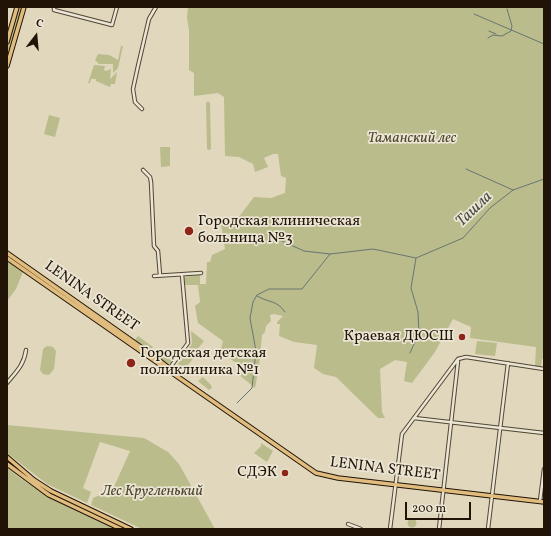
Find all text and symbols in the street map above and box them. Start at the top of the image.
north arrow [16,16,56,56]
text: С [34,16,45,32]
park label: Таманский лес [368,130,456,148]
water label: Ташла [453,188,497,232]
place label: Городская клиническая больница №3 [198,213,360,248]
marker: Городская клиническая больница №3 [183,225,195,237]
street label: LENINA STREET [40,258,142,336]
place label: Краевая ДЮСШ [344,328,454,346]
marker: Краевая ДЮСШ [457,332,467,342]
place label: Городская детская поликлиника №1 [140,345,266,380]
marker: Городская детская поликлиника №1 [125,357,137,369]
street label: LENINA STREET [329,454,441,486]
place label: СДЭК [237,464,277,482]
marker: СДЭК [280,468,290,478]
park label: Лес Кругленький [101,483,203,501]
scale bar [407,494,473,520]
text: 200 m [412,501,446,517]

